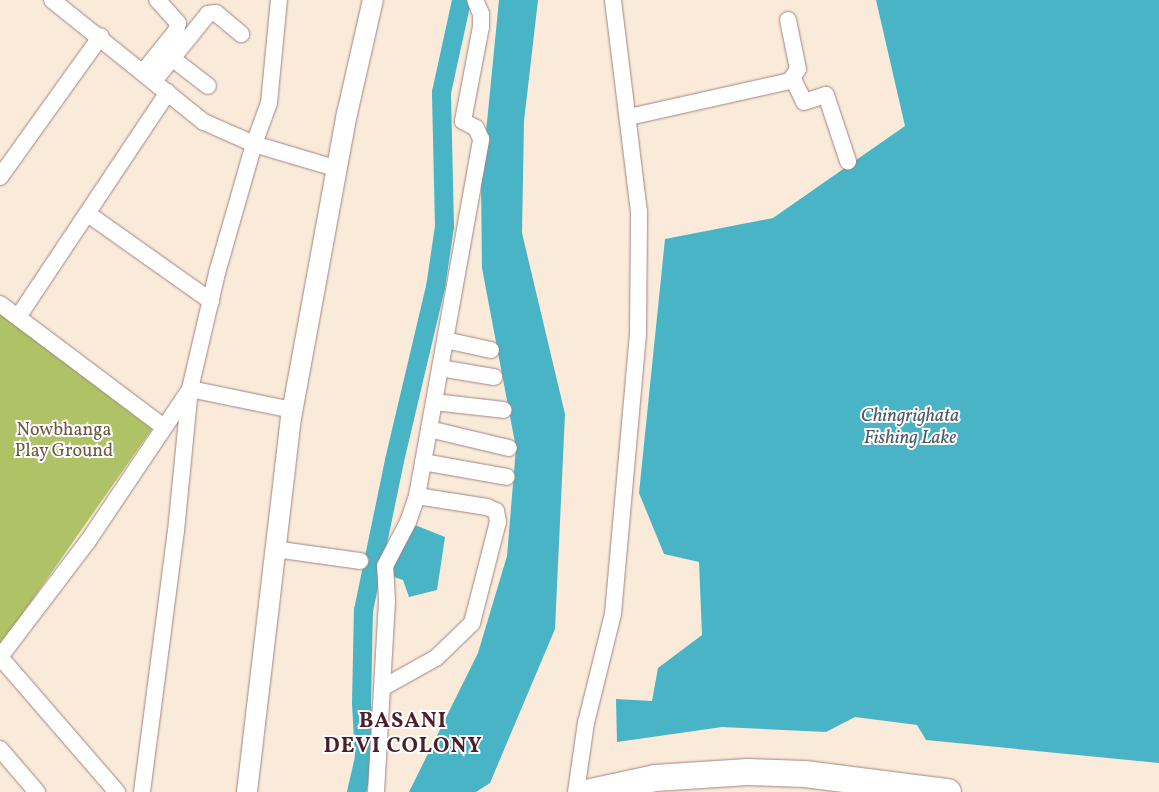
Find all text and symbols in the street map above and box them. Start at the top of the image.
water label: Chingrighata Fishing Lake [861,406,959,450]
park label: Nowbhanga Play Ground [15,421,113,464]
district label: BASANI DEVI COLONY [322,708,484,759]

